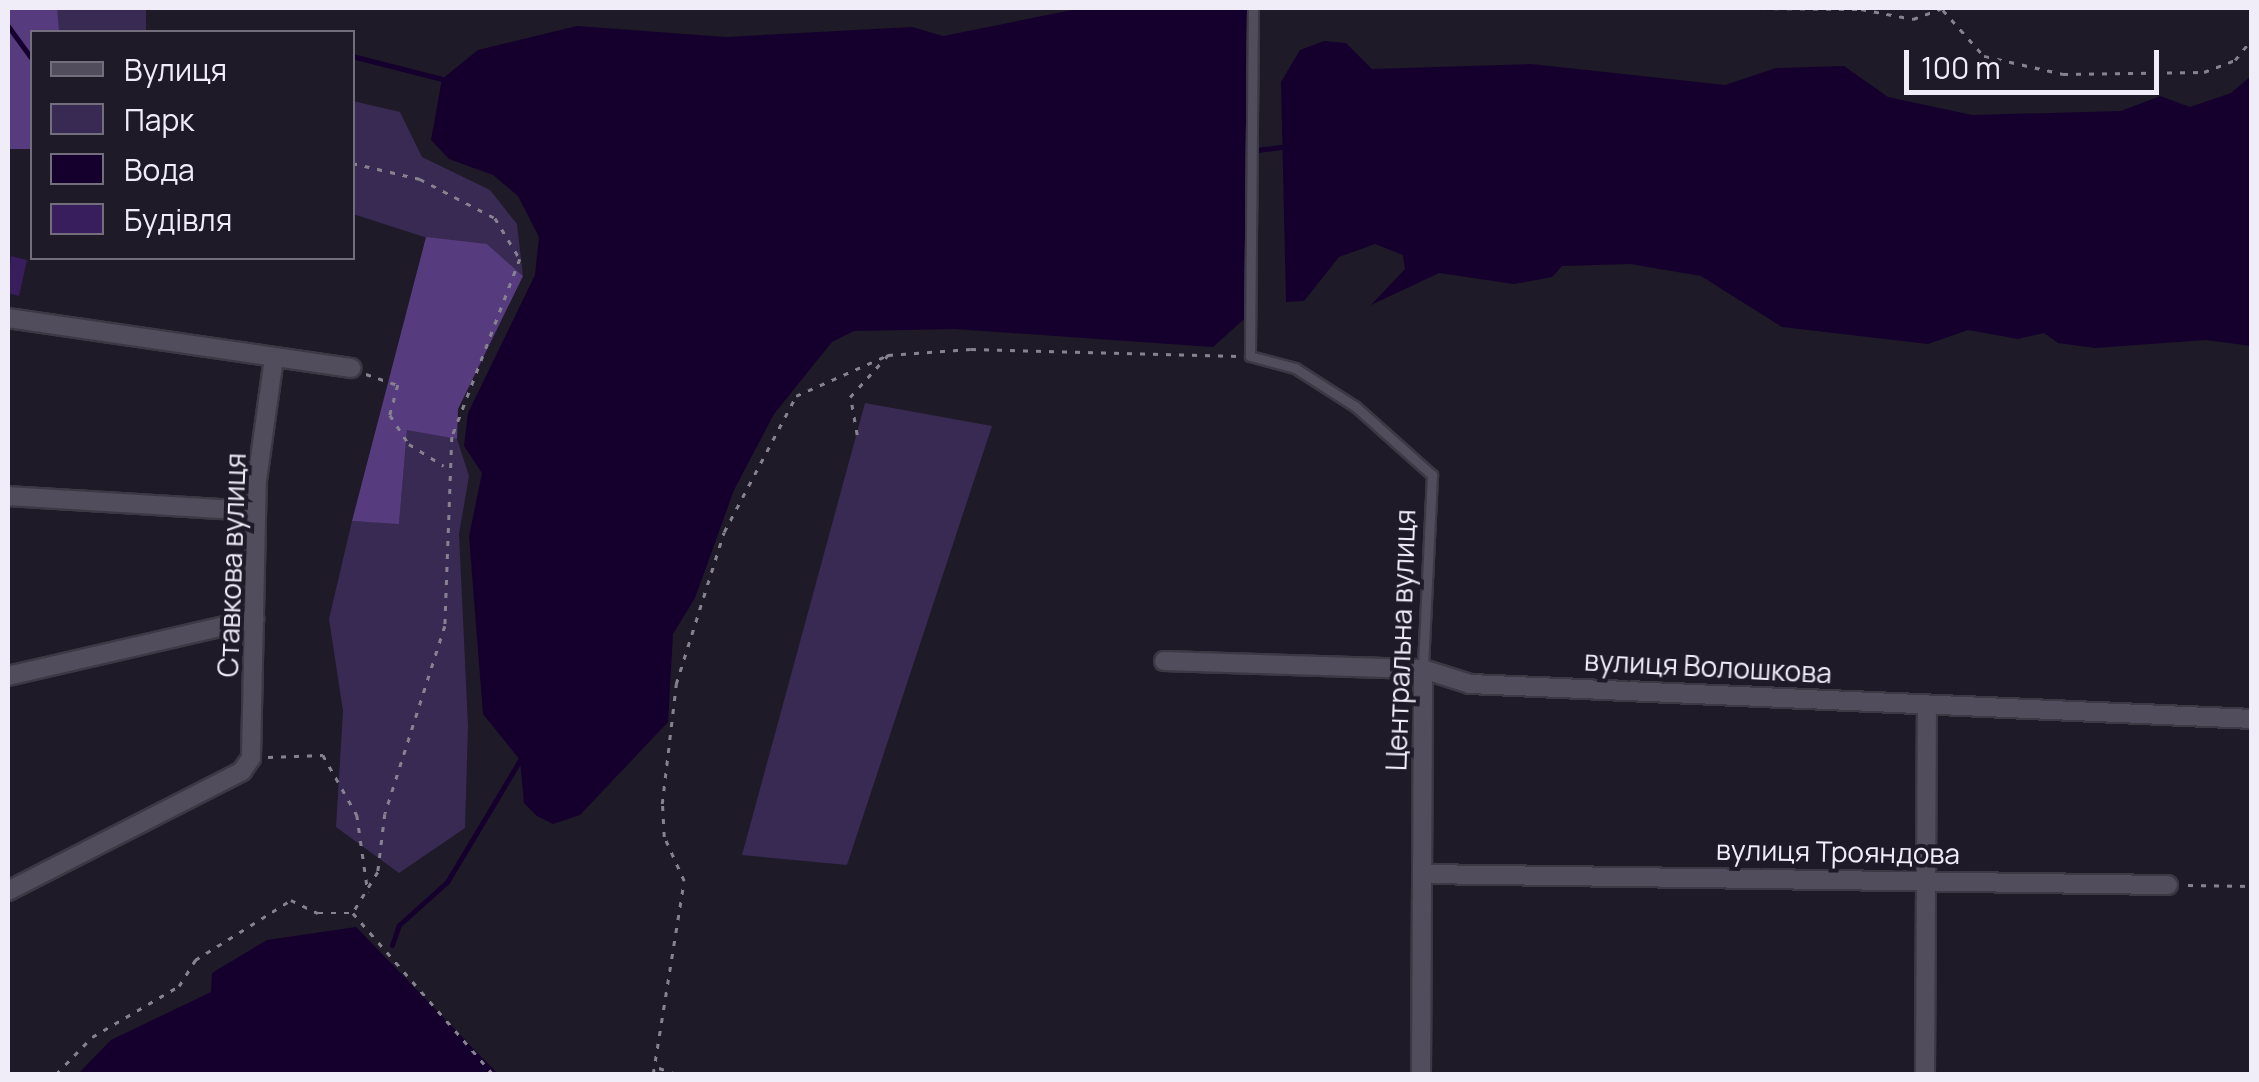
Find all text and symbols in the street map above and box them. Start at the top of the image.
legend [30,30,355,260]
scale bar [1909,30,2164,92]
text: 100 m [1921,47,2001,88]
text: Вулиця [124,49,227,90]
text: Парк [124,99,194,140]
text: Вода [124,149,195,190]
text: Будівля [124,199,232,240]
street label: Ставкова вулиця [210,452,252,678]
street label: Центральна вулиця [1379,509,1421,771]
street label: вулиця Волошкова [1583,643,1833,689]
street label: вулиця Трояндова [1716,832,1960,870]

